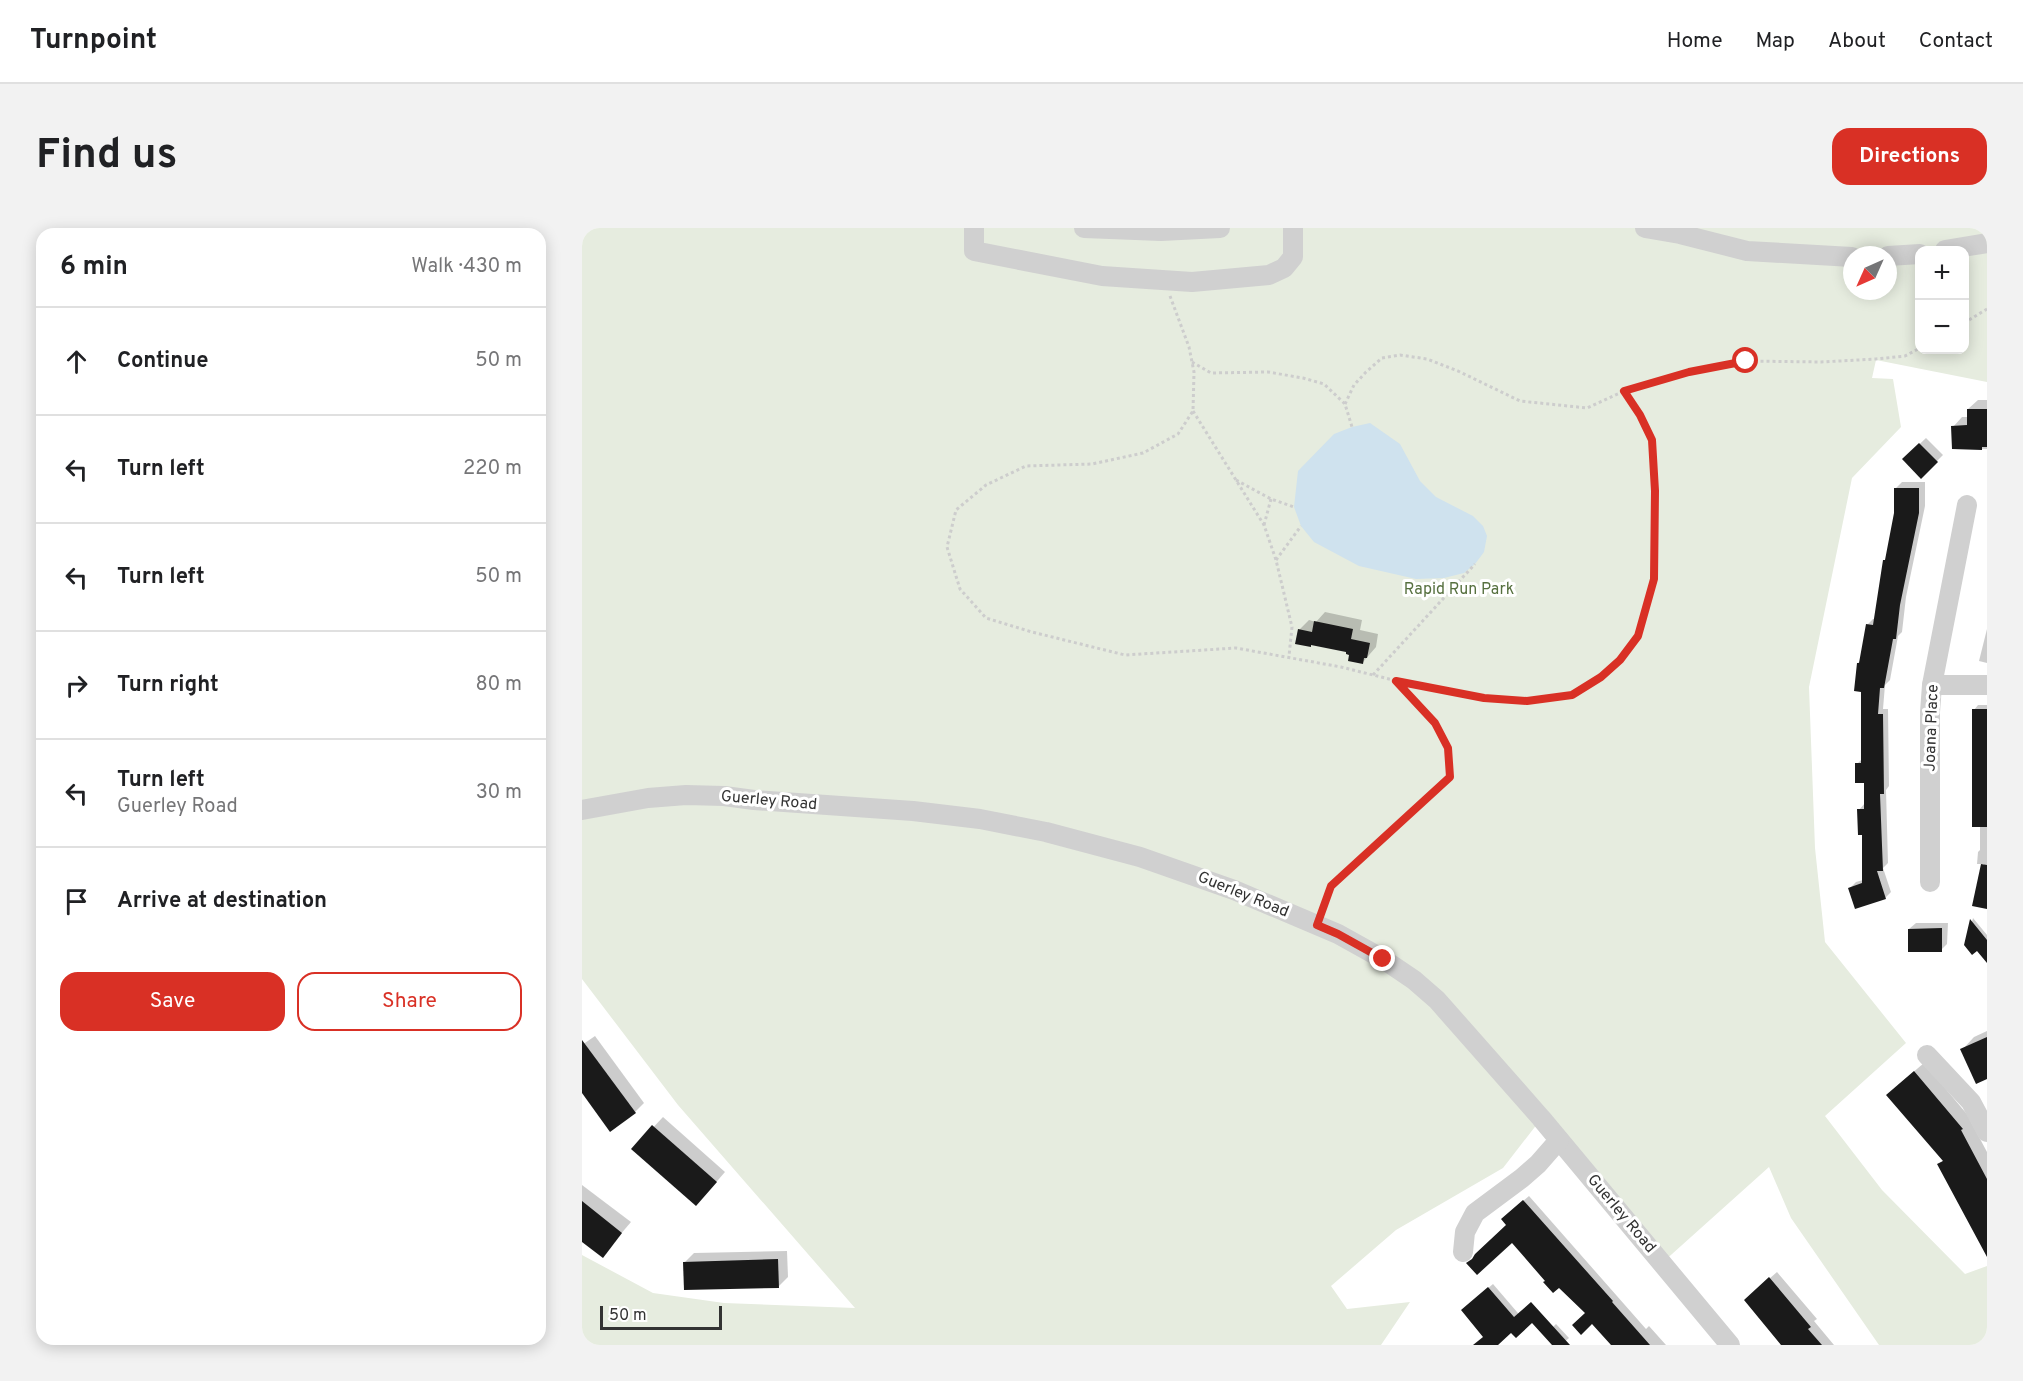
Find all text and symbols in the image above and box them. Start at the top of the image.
text: Turnpoint [30,23,157,59]
text: Home [1667,28,1723,55]
text: Map [1756,28,1795,55]
text: About [1828,28,1886,55]
text: Contact [1919,28,1993,55]
button: Directions [1832,128,1987,185]
text: Find us [36,130,177,183]
north arrow [1843,246,1897,300]
map controls [1915,246,1969,354]
button: + [1915,246,1969,300]
text: 6 min [60,251,128,284]
text: Walk · 430 m [411,254,522,280]
button: − [1915,300,1969,354]
icon: ahead [60,345,93,378]
route start [1732,347,1758,373]
text: Continue [117,348,208,375]
text: 50 m [475,348,522,374]
icon: left [60,453,93,486]
text: Turn left [117,456,205,483]
text: 220 m [463,456,522,482]
icon: left [60,561,93,594]
text: Turn left [117,564,205,591]
text: 50 m [475,564,522,590]
park label: Rapid Run Park [1404,580,1514,600]
icon: right [60,669,93,702]
text: Turn right [117,672,219,699]
text: 80 m [476,672,522,698]
street label: Joana Place [1920,684,1944,772]
text: Turn left [117,767,205,794]
icon: left [60,777,93,810]
text: 30 m [476,780,522,806]
street label: Guerley Road [720,787,818,815]
text: Guerley Road [117,794,238,820]
street label: Guerley Road [1194,868,1292,922]
icon: arrive [60,885,93,918]
text: Arrive at destination [117,888,327,915]
route end [1369,945,1395,971]
button: Save [60,972,285,1031]
button: Share [297,972,522,1031]
street label: Guerley Road [1582,1171,1660,1257]
scale bar [600,1303,722,1330]
text: 50 m [609,1306,647,1326]

